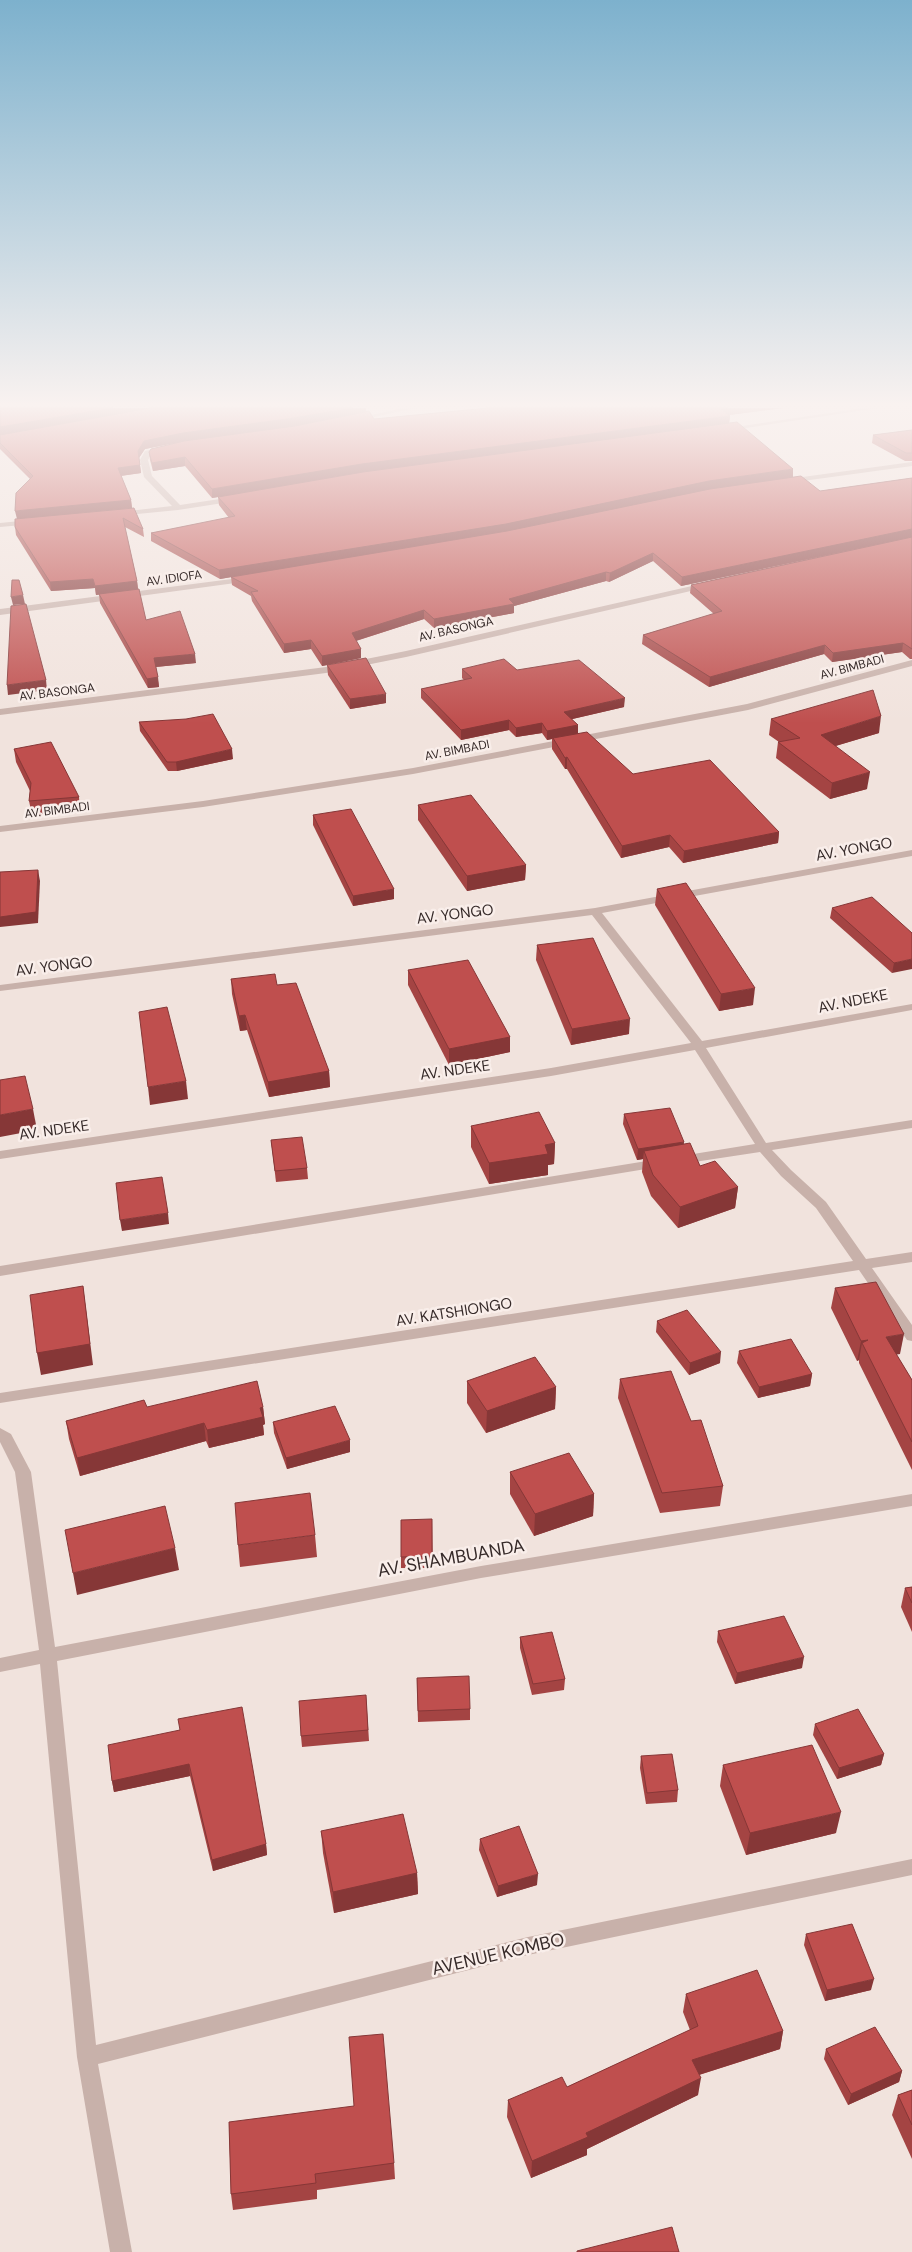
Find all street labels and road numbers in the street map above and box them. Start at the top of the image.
street label: AV. IDIOFA [145,566,203,590]
street label: AV. BASONGA [417,613,495,645]
street label: AV. BIMBADI [818,651,886,683]
street label: AV. BASONGA [18,679,96,705]
street label: AV. BIMBADI [423,736,491,764]
street label: AV. BIMBADI [23,798,91,822]
street label: AV. YONGO [814,832,894,866]
street label: AV. YONGO [415,899,495,929]
street label: AV. YONGO [14,951,94,981]
street label: AV. NDEKE [816,984,890,1018]
street label: AV. NDEKE [419,1055,491,1085]
street label: AV. NDEKE [18,1115,90,1145]
street label: AV. KATSHIONGO [394,1293,514,1331]
street label: AV. SHAMBUANDA [376,1533,526,1583]
street label: AVENUE KOMBO [429,1927,567,1981]

